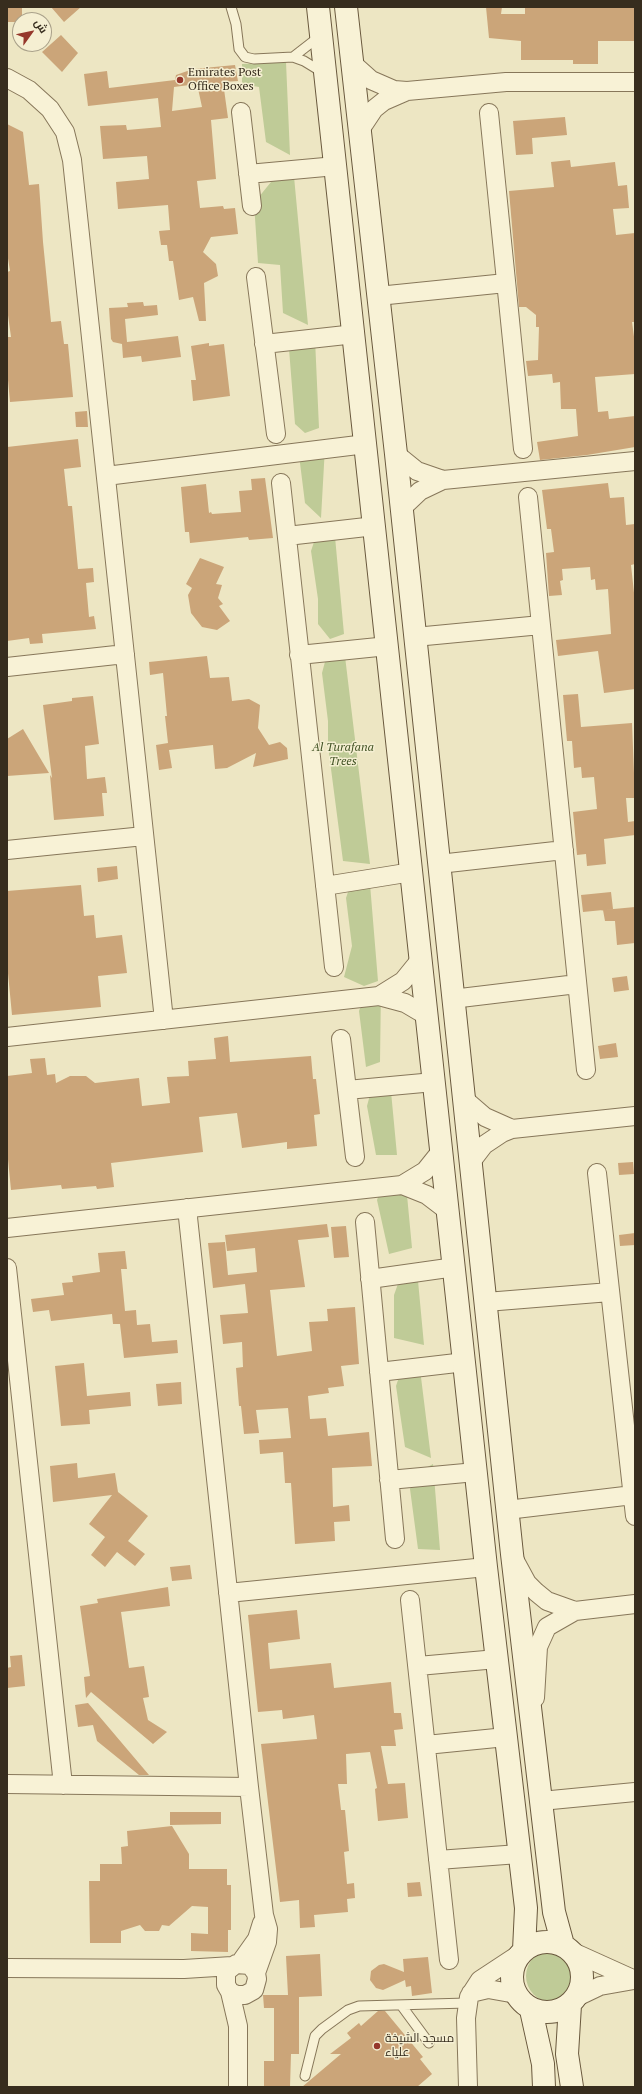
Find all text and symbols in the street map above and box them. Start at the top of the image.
north arrow [12,12,52,52]
text: ش [32,16,51,36]
place label: Emirates Post Office Boxes [188,66,261,94]
marker: Emirates Post Office Boxes [175,75,185,85]
park label: Al Turafana Trees [312,741,374,769]
place label: مسجد الشيخة علياء [385,2032,454,2060]
marker: مسجد الشيخة علياء [372,2041,382,2051]

